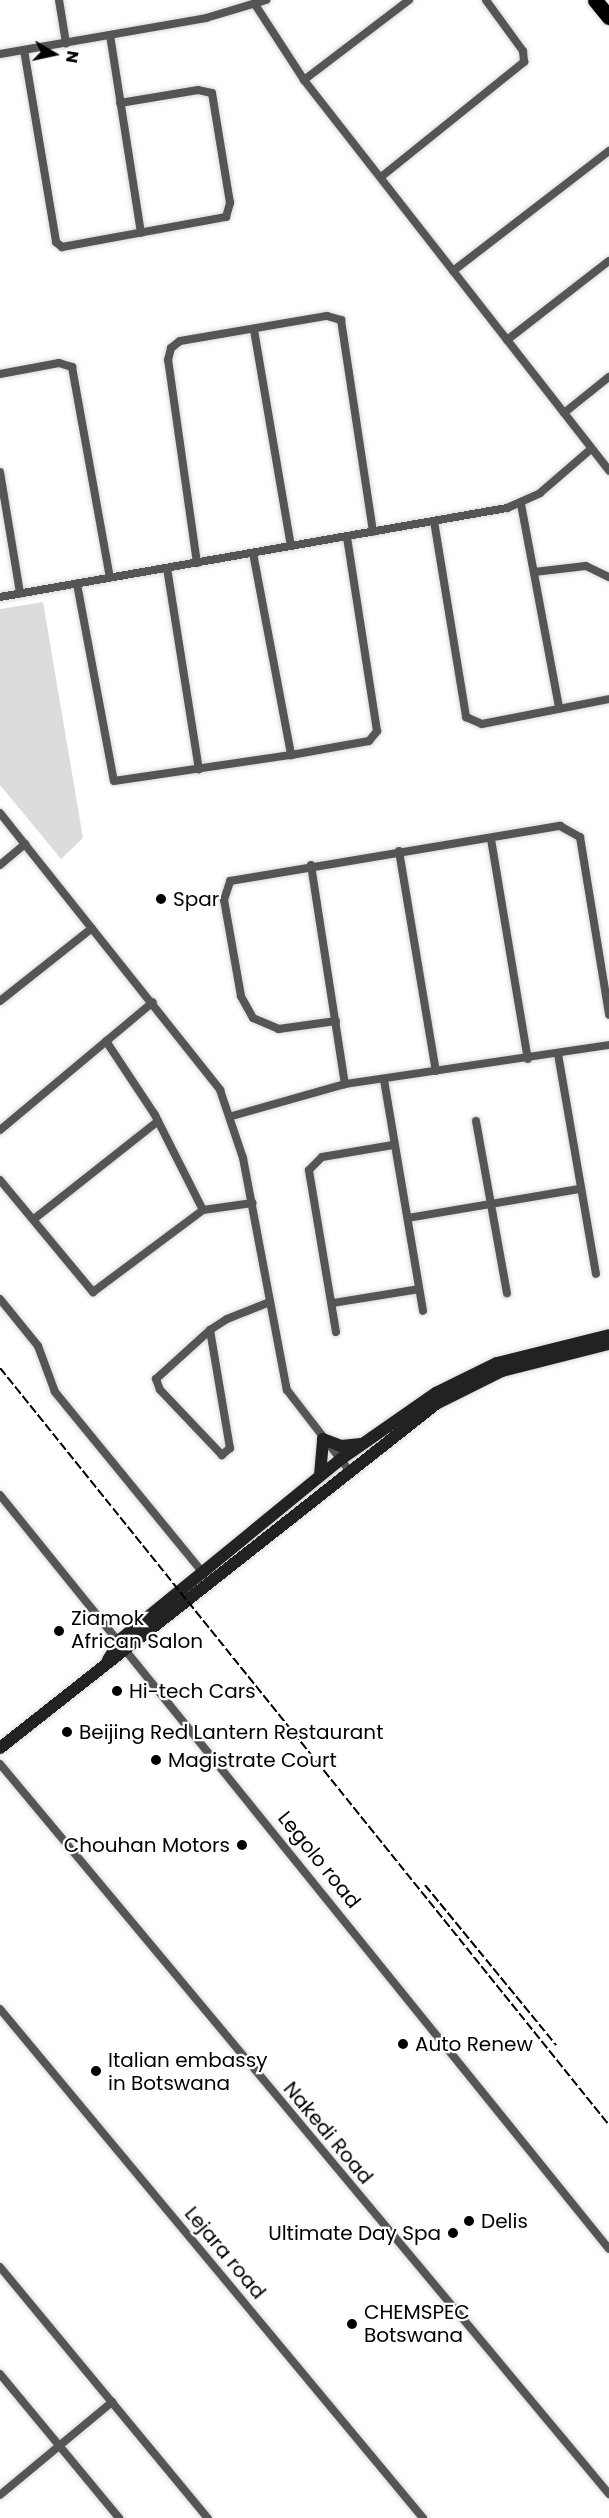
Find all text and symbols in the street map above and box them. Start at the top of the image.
north arrow [24,24,84,84]
text: N [60,49,85,65]
place label: Spar [173,887,219,911]
marker: Spar [154,892,168,906]
place label: Ziamok African Salon [71,1607,203,1654]
marker: Ziamok African Salon [52,1624,66,1638]
place label: Hi-tech Cars [129,1679,256,1703]
marker: Hi-tech Cars [110,1684,124,1698]
place label: Beijing Red Lantern Restaurant [79,1720,383,1744]
marker: Beijing Red Lantern Restaurant [60,1725,74,1739]
place label: Magistrate Court [168,1748,337,1772]
marker: Magistrate Court [149,1753,163,1767]
street label: Legolo road [273,1807,365,1913]
place label: Chouhan Motors [64,1833,230,1857]
marker: Chouhan Motors [235,1838,249,1852]
place label: Auto Renew [415,2032,533,2056]
marker: Auto Renew [396,2037,410,2051]
place label: Italian embassy in Botswana [108,2048,267,2095]
marker: Italian embassy in Botswana [89,2064,103,2078]
street label: Nakedi Road [278,2077,378,2189]
street label: Lejara road [179,2202,271,2304]
place label: Delis [481,2209,528,2233]
marker: Delis [462,2214,476,2228]
place label: Ultimate Day Spa [268,2221,441,2245]
marker: Ultimate Day Spa [446,2226,460,2240]
place label: CHEMSPEC Botswana [364,2300,470,2347]
marker: CHEMSPEC Botswana [345,2317,359,2331]

